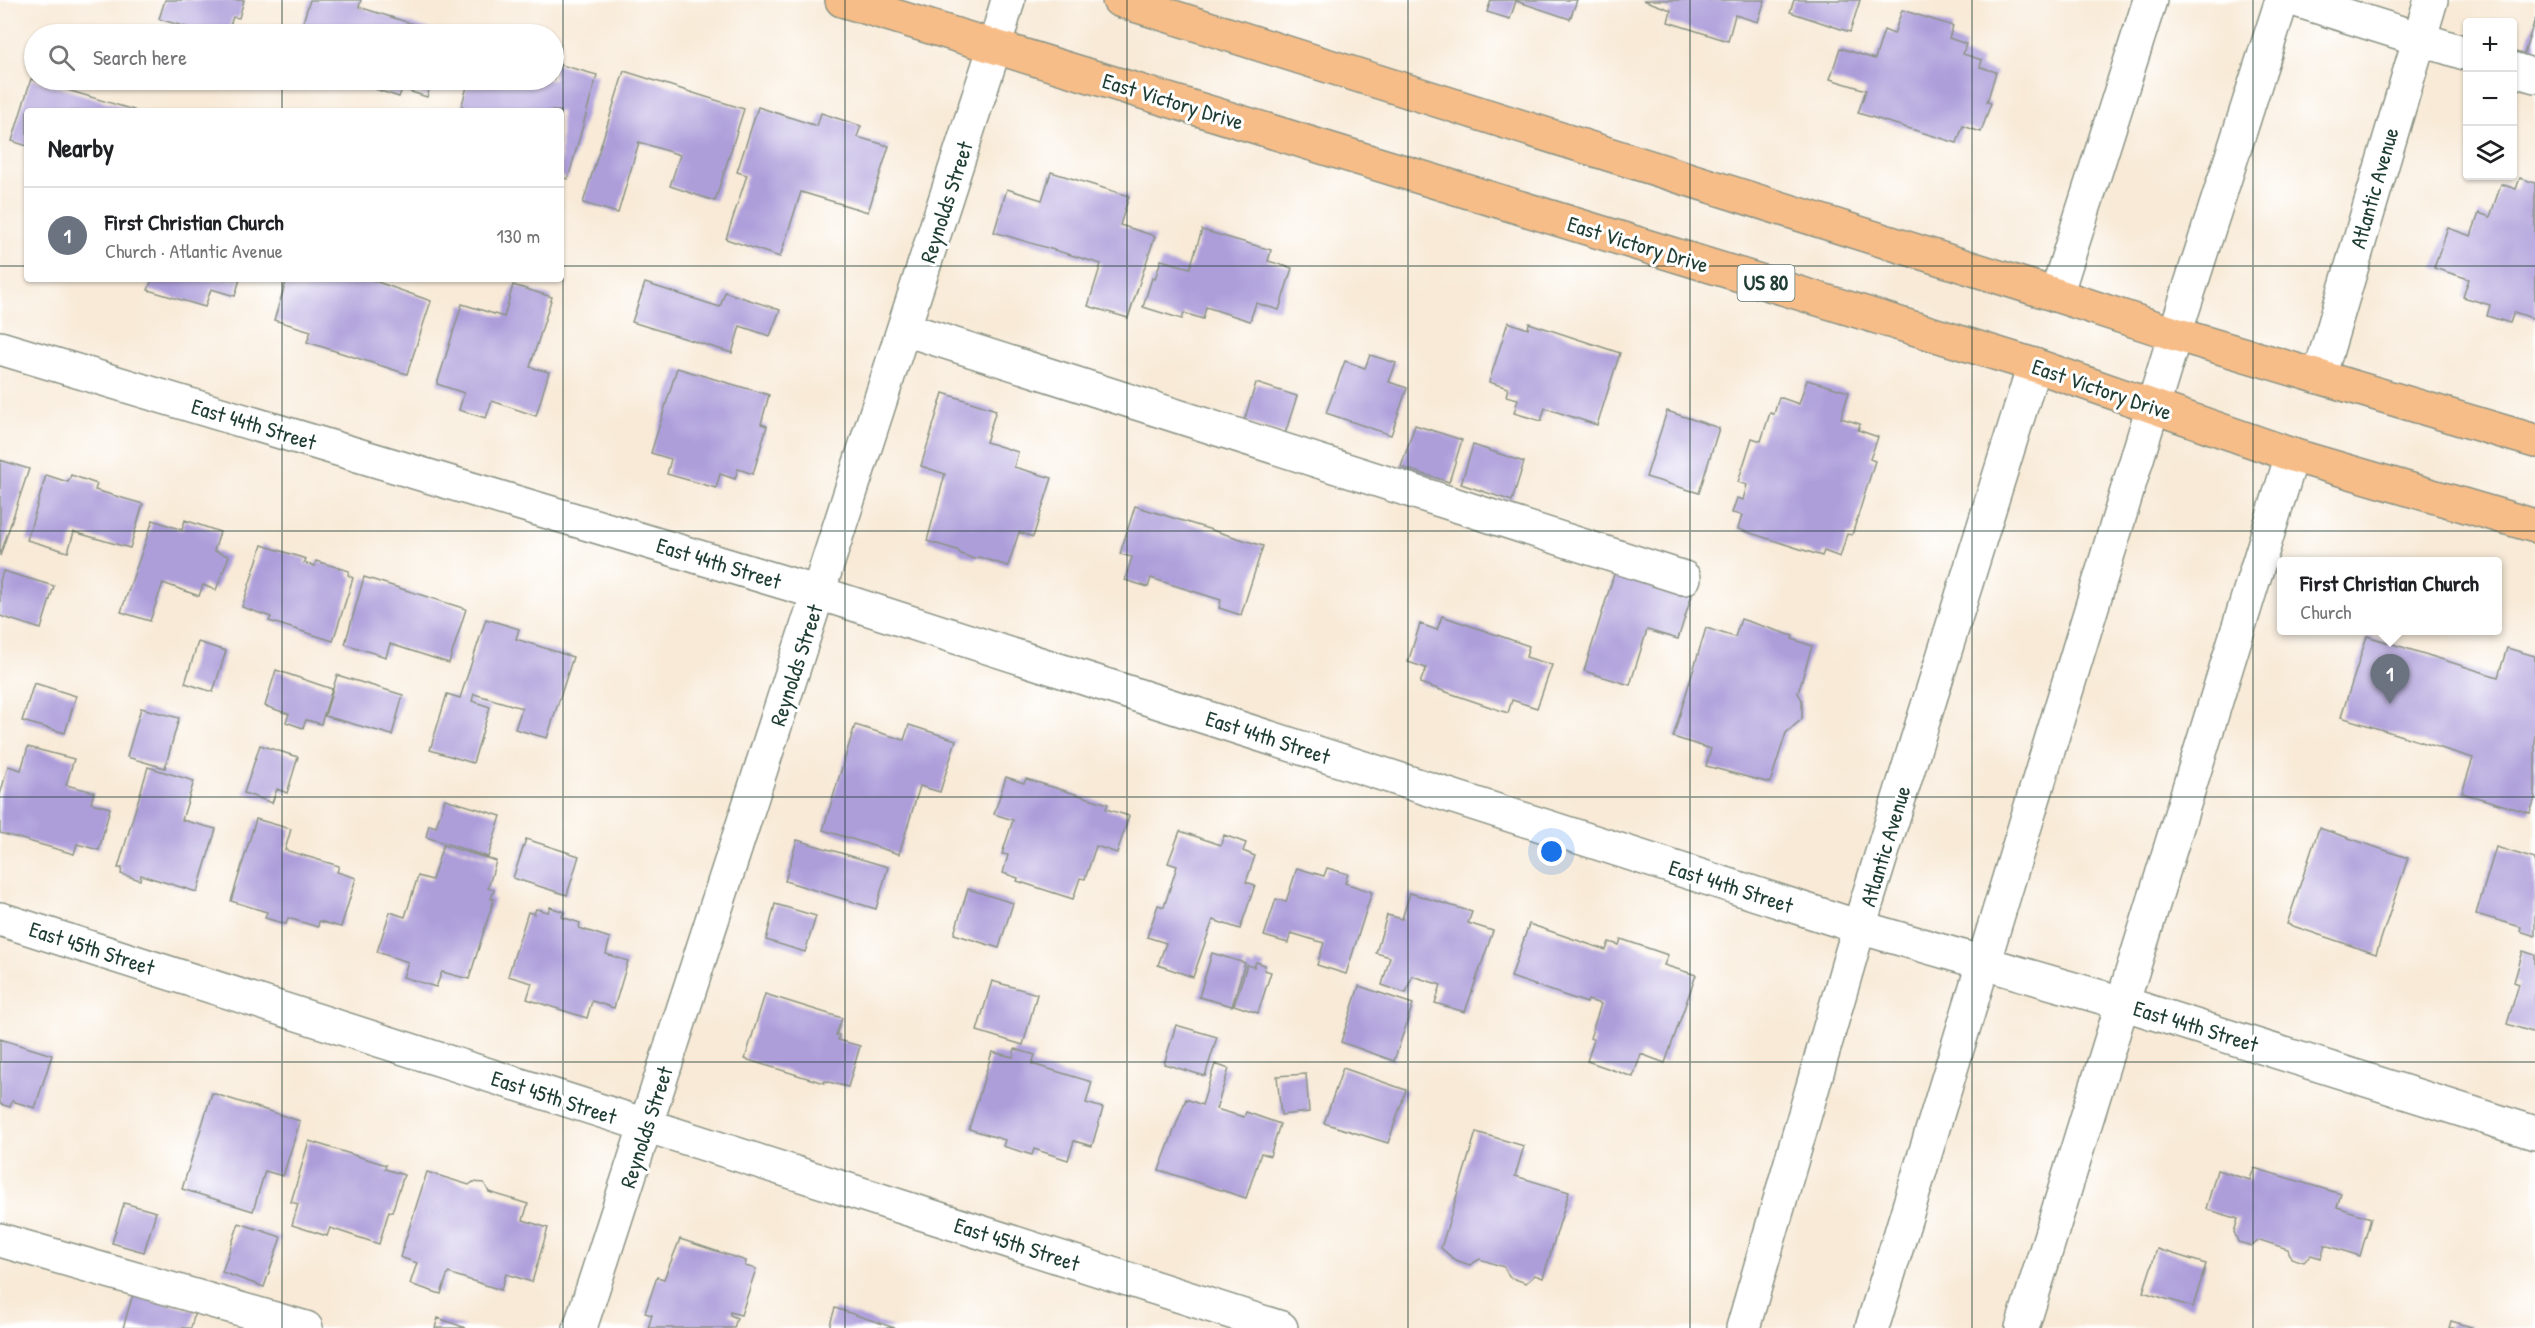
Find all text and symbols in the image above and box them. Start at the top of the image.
map controls [2463,18,2517,180]
button: + [2463,18,2517,72]
search box [24,24,564,90]
icon: search [45,41,78,74]
text: Search here [93,42,187,72]
street label: East Victory Drive [1099,65,1247,137]
button: − [2463,72,2517,126]
street label: Atlantic Avenue [2342,124,2406,252]
button: layers [2463,126,2517,180]
text: Nearby [48,130,114,165]
street label: Reynolds Street [912,137,980,267]
text: First Christian Church [105,207,283,237]
street label: East Victory Drive [1564,208,1712,280]
text: 1 [64,222,71,249]
text: 130 m [497,222,540,249]
text: Church · Atlantic Avenue [105,237,283,264]
road number: US 80 [1738,265,1794,301]
street label: East Victory Drive [2028,351,2176,427]
street label: East 44th Street [188,391,320,457]
street label: East 44th Street [653,530,785,596]
popup [2277,557,2502,635]
text: First Christian Church [2300,568,2479,598]
text: Church [2300,598,2352,625]
street label: Reynolds Street [762,600,830,730]
pin: 1 [2370,654,2410,704]
street label: East 44th Street [1202,703,1334,771]
street label: Atlantic Avenue [1852,782,1918,910]
your location [1537,837,1566,866]
street label: East 44th Street [1665,852,1797,920]
street label: East 45th Street [26,914,159,982]
street label: East 44th Street [2130,993,2262,1059]
street label: Reynolds Street [612,1062,680,1192]
street label: East 45th Street [488,1063,621,1131]
street label: East 45th Street [951,1210,1084,1278]

